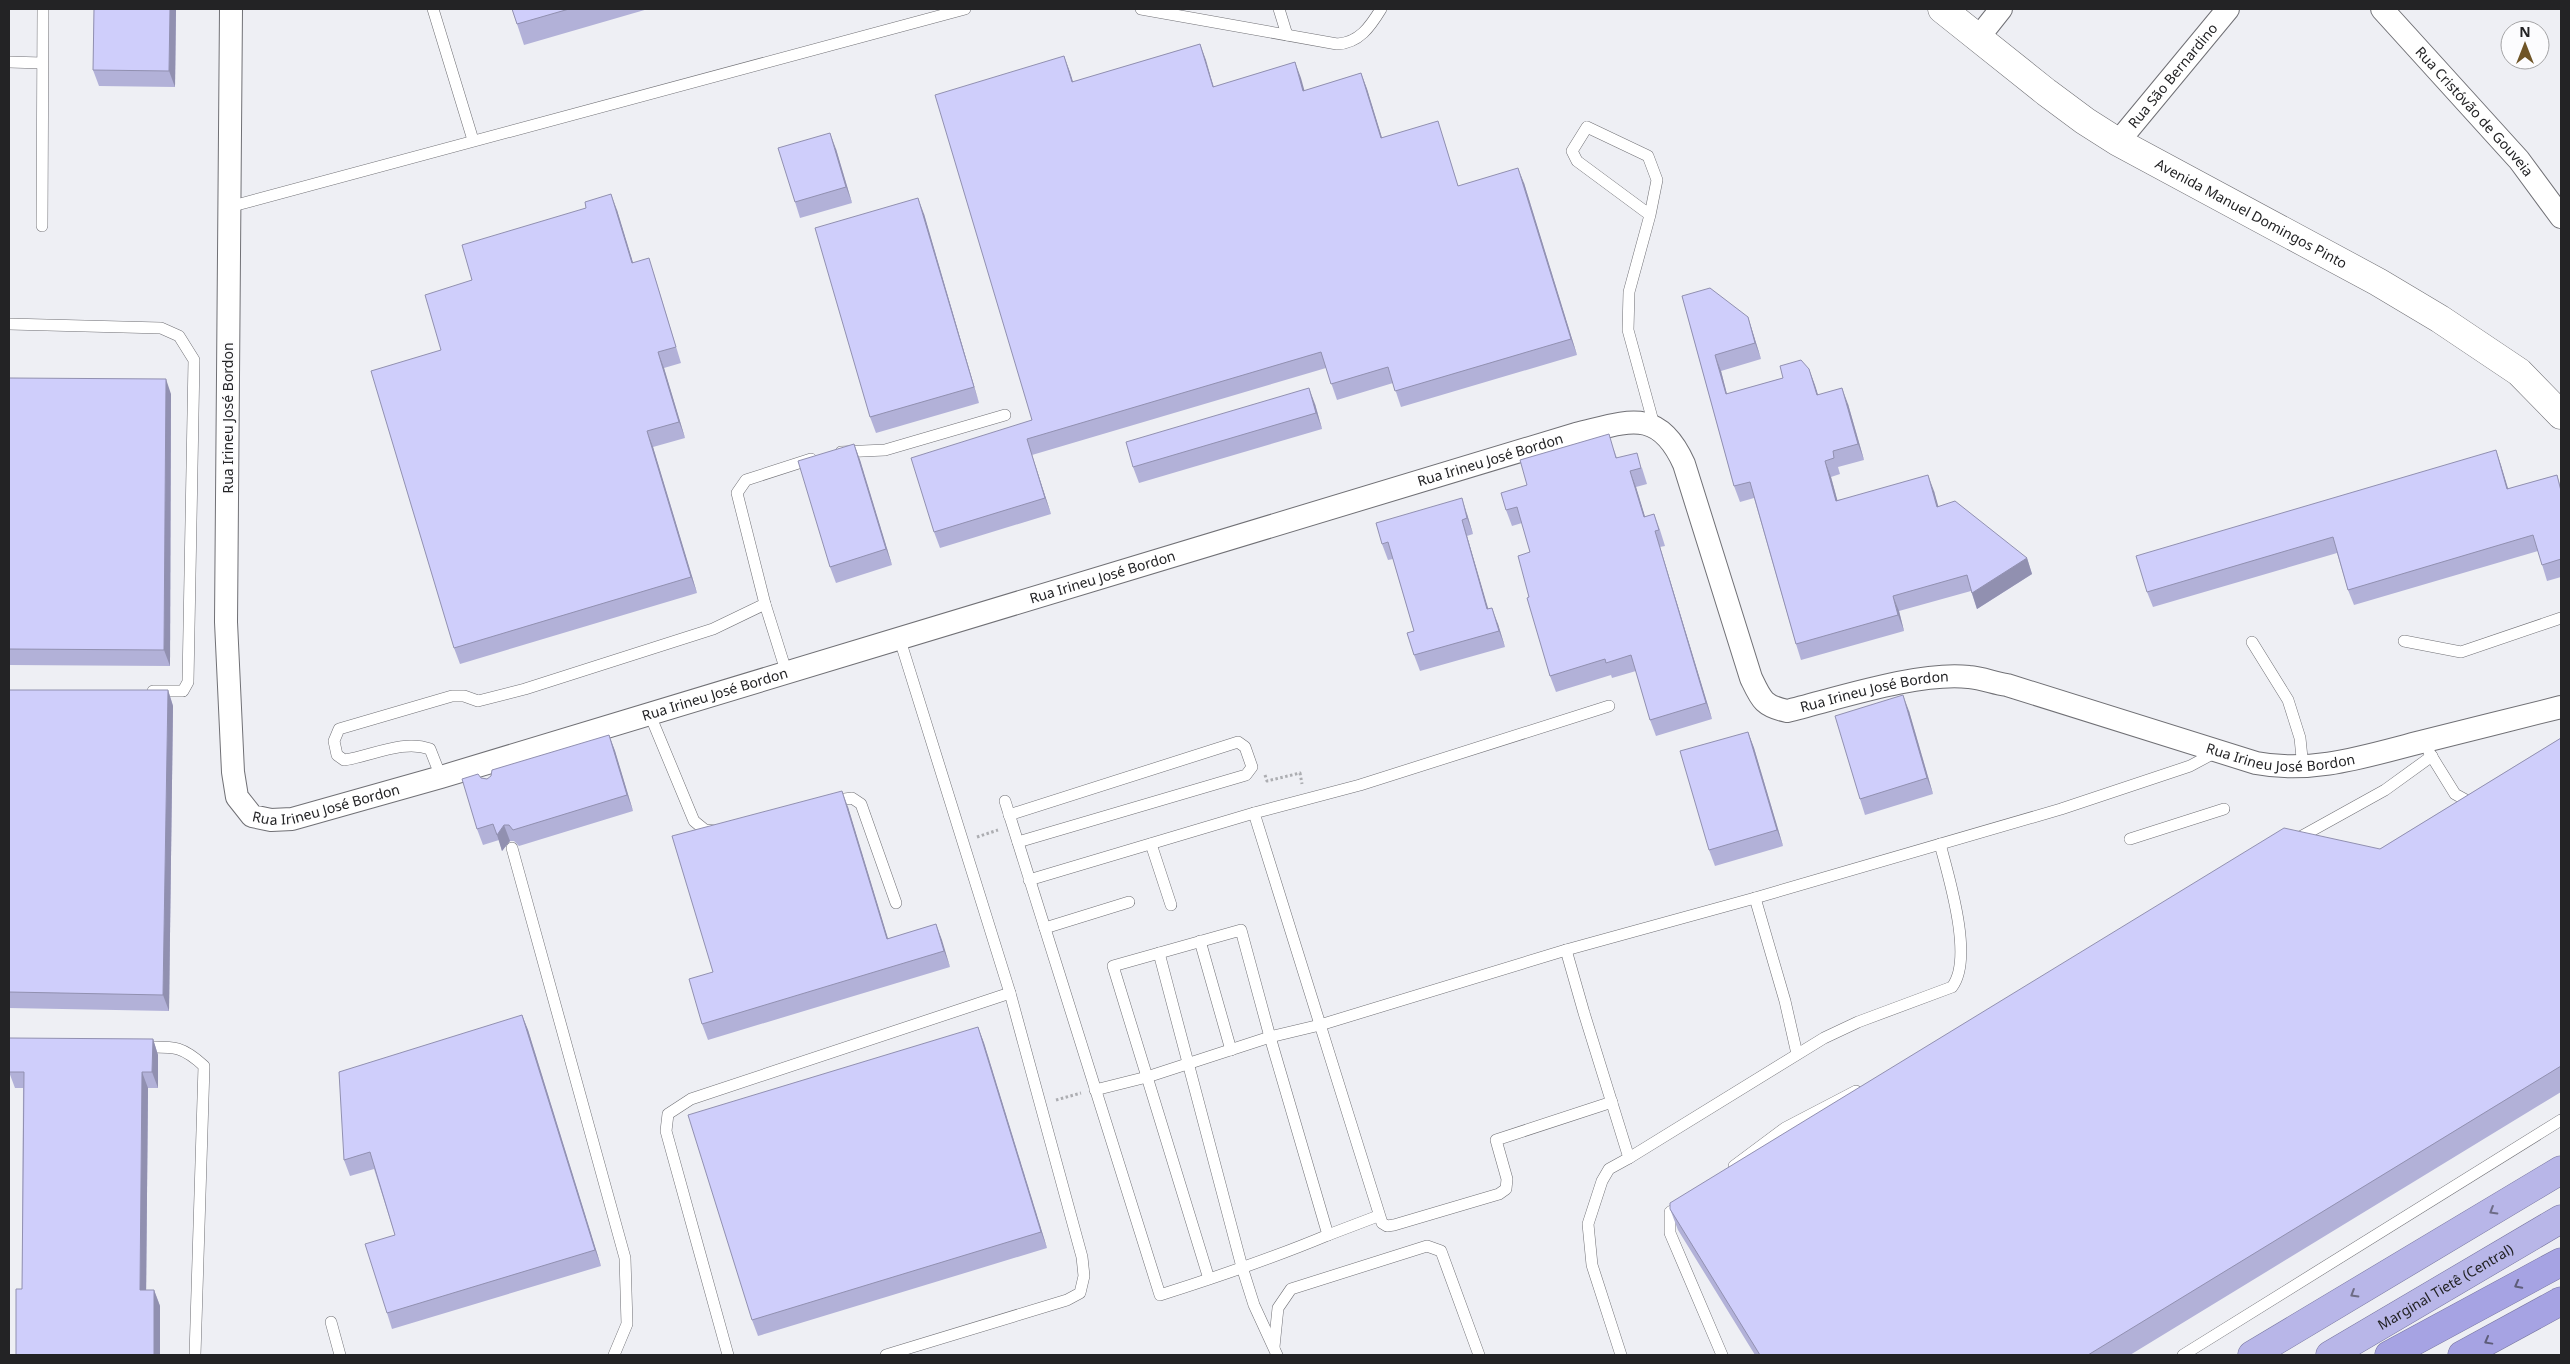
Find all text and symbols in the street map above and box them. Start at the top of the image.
street label: Rua São Bernardino [2123,19,2221,132]
north arrow [2500,20,2550,70]
text: N [2519,22,2531,41]
street label: Rua Cristóvão de Gouveia [2412,42,2538,180]
street label: Avenida Manuel Domingos Pinto [2152,154,2351,273]
street label: Rua Irineu José Bordon [218,342,237,494]
street label: Rua Irineu José Bordon [1415,428,1565,490]
street label: Rua Irineu José Bordon [1027,546,1178,608]
street label: Rua Irineu José Bordon [639,663,790,725]
street label: Rua Irineu José Bordon [1798,666,1949,716]
street label: Rua Irineu José Bordon [2204,738,2357,775]
street label: Rua Irineu José Bordon [251,779,402,829]
one-way arrow [2490,1204,2499,1214]
street label: Marginal Tietê (Central) [2374,1239,2516,1334]
one-way arrow [2515,1279,2524,1289]
one-way arrow [2350,1288,2359,1298]
one-way arrow [2484,1335,2493,1345]

